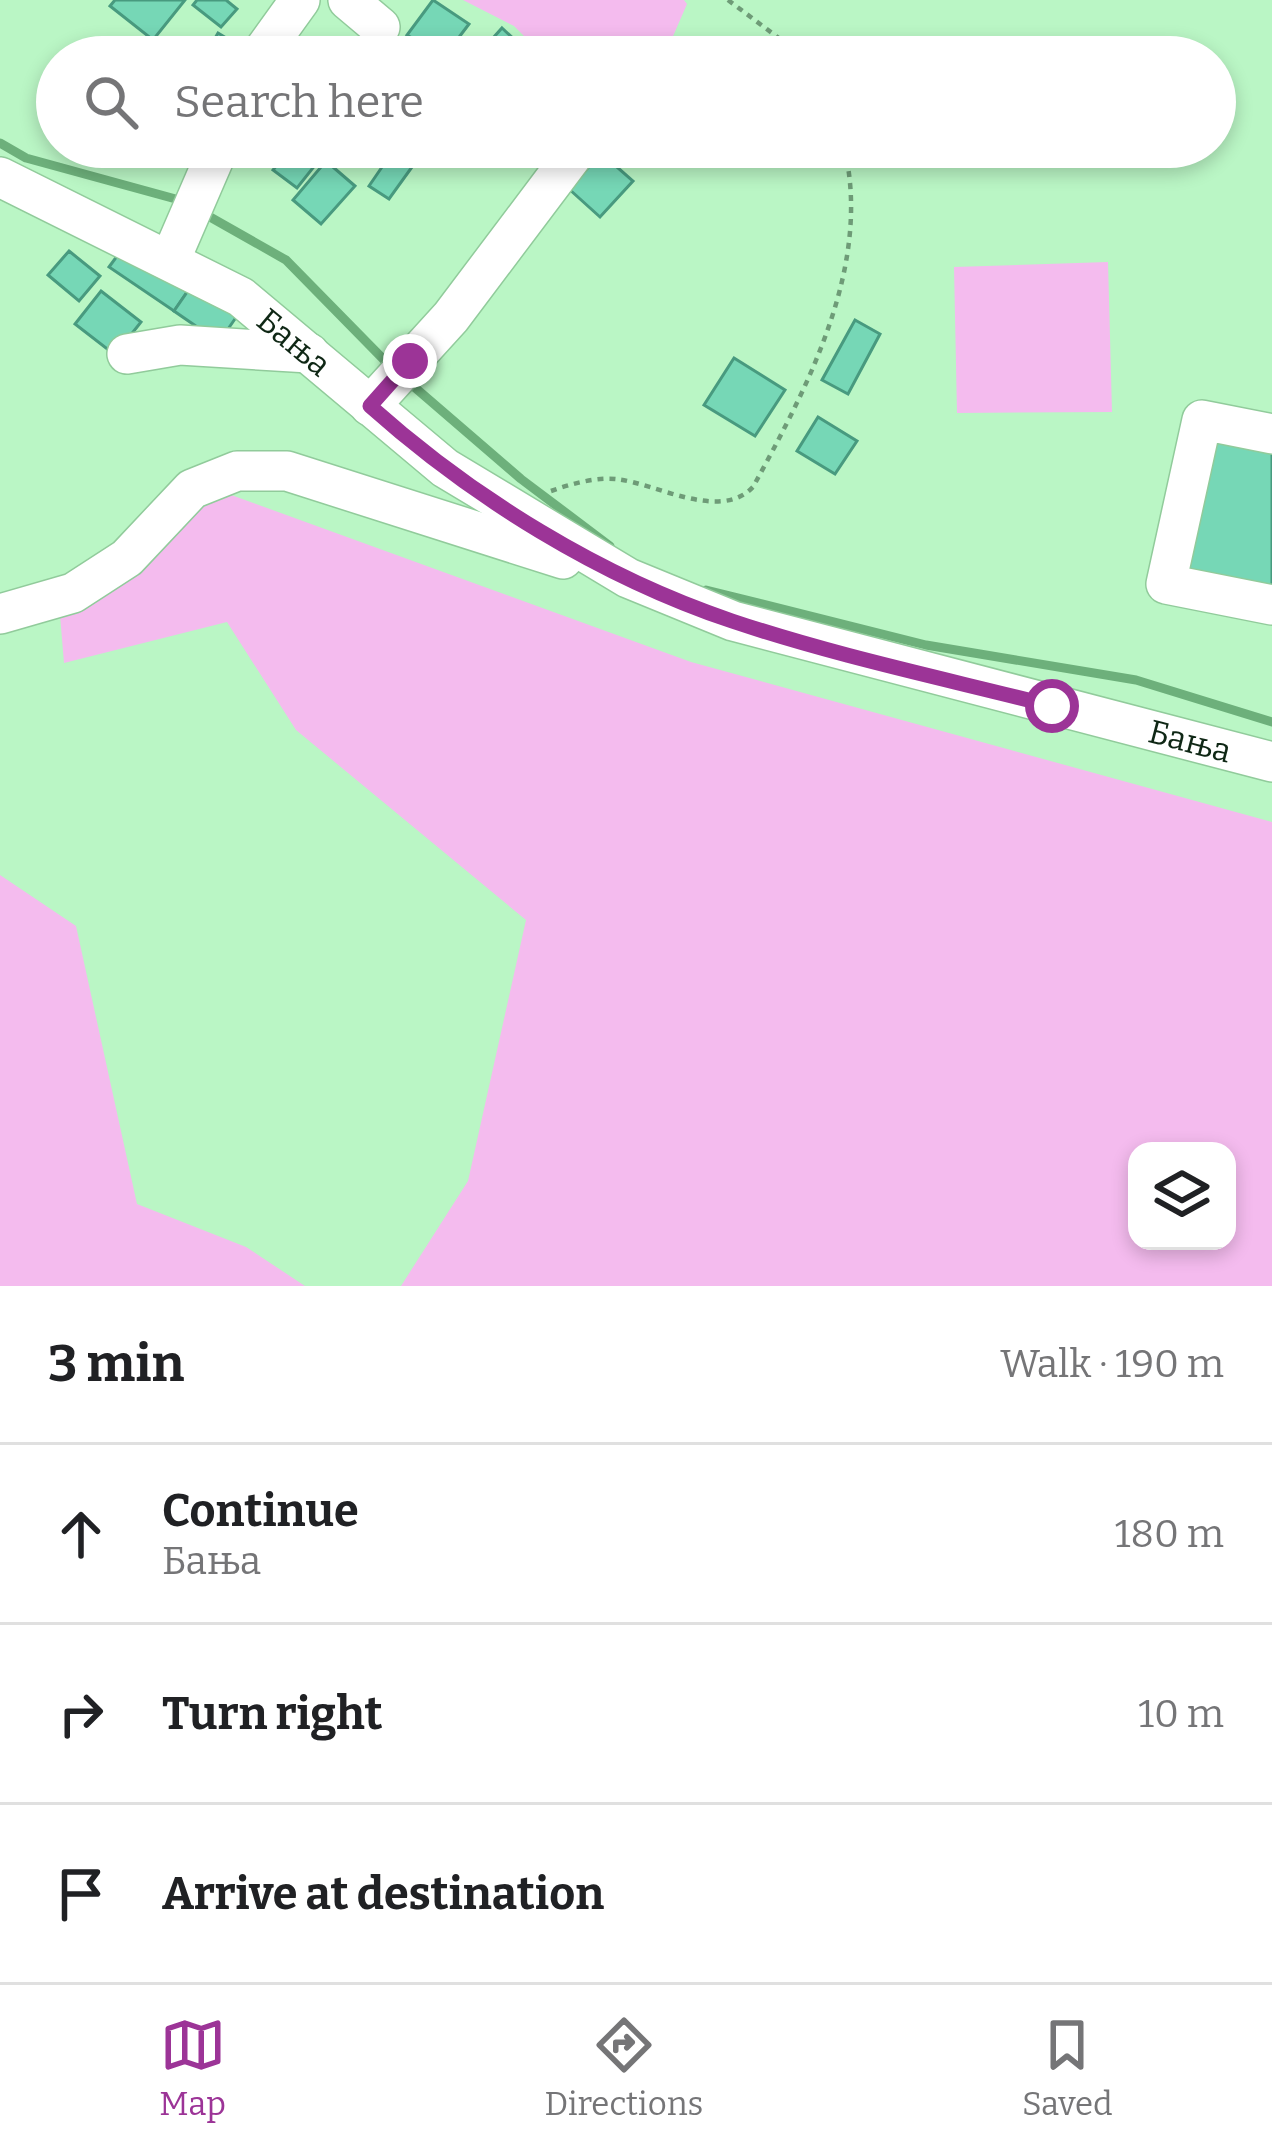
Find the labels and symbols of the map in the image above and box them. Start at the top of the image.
street label: Бања [249,300,339,385]
route end [383,334,437,388]
route start [1025,679,1079,733]
street label: Бања [1144,712,1236,772]

